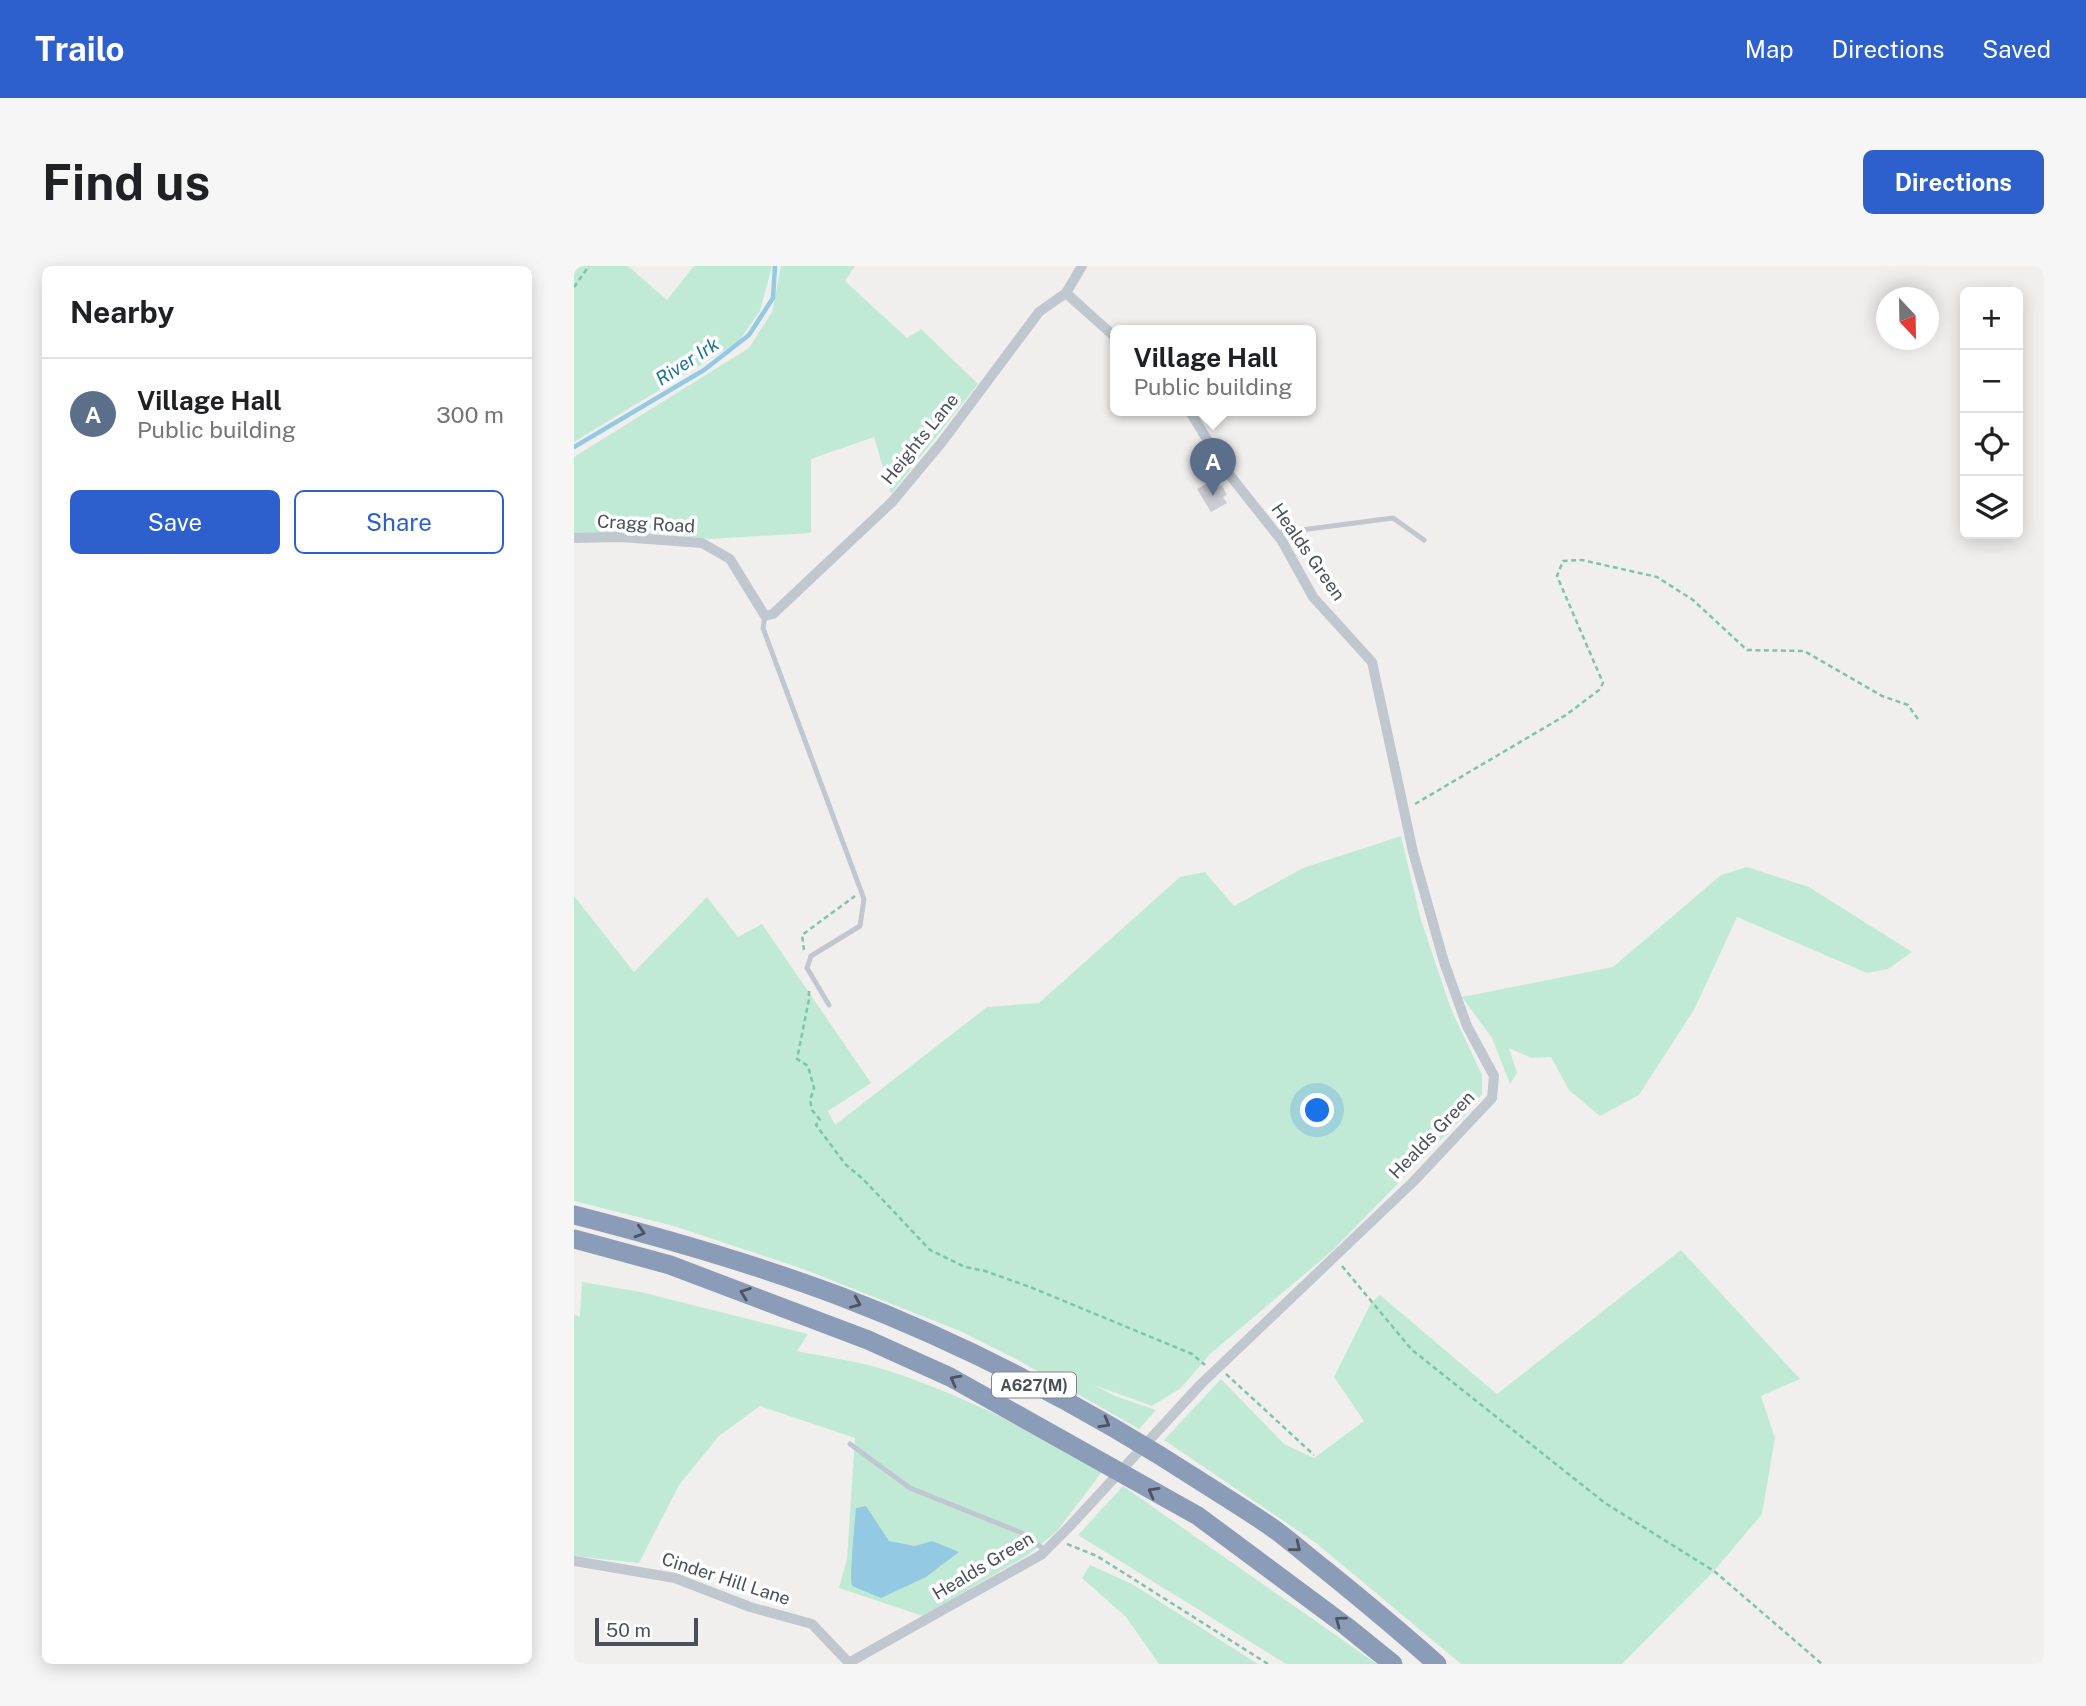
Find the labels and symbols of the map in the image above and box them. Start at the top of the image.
north arrow [1876,287,1939,350]
water label: River Irk [651,332,723,390]
street label: Heights Lane [877,389,963,488]
pin: A [1190,438,1236,496]
street label: Healds Green [1267,499,1350,604]
street label: Cragg Road [596,510,696,537]
street label: Healds Green [1385,1086,1479,1183]
your location [1300,1093,1334,1127]
one-way arrow [634,1224,646,1238]
one-way arrow [740,1287,752,1301]
one-way arrow [849,1295,861,1309]
road number: A627(M) [992,1372,1076,1398]
one-way arrow [950,1375,962,1388]
one-way arrow [1097,1415,1110,1428]
one-way arrow [1148,1487,1161,1500]
street label: Healds Green [929,1527,1037,1604]
one-way arrow [1288,1538,1300,1551]
street label: Cinder Hill Lane [659,1548,793,1609]
scale bar [595,1615,698,1647]
one-way arrow [1335,1617,1348,1630]

